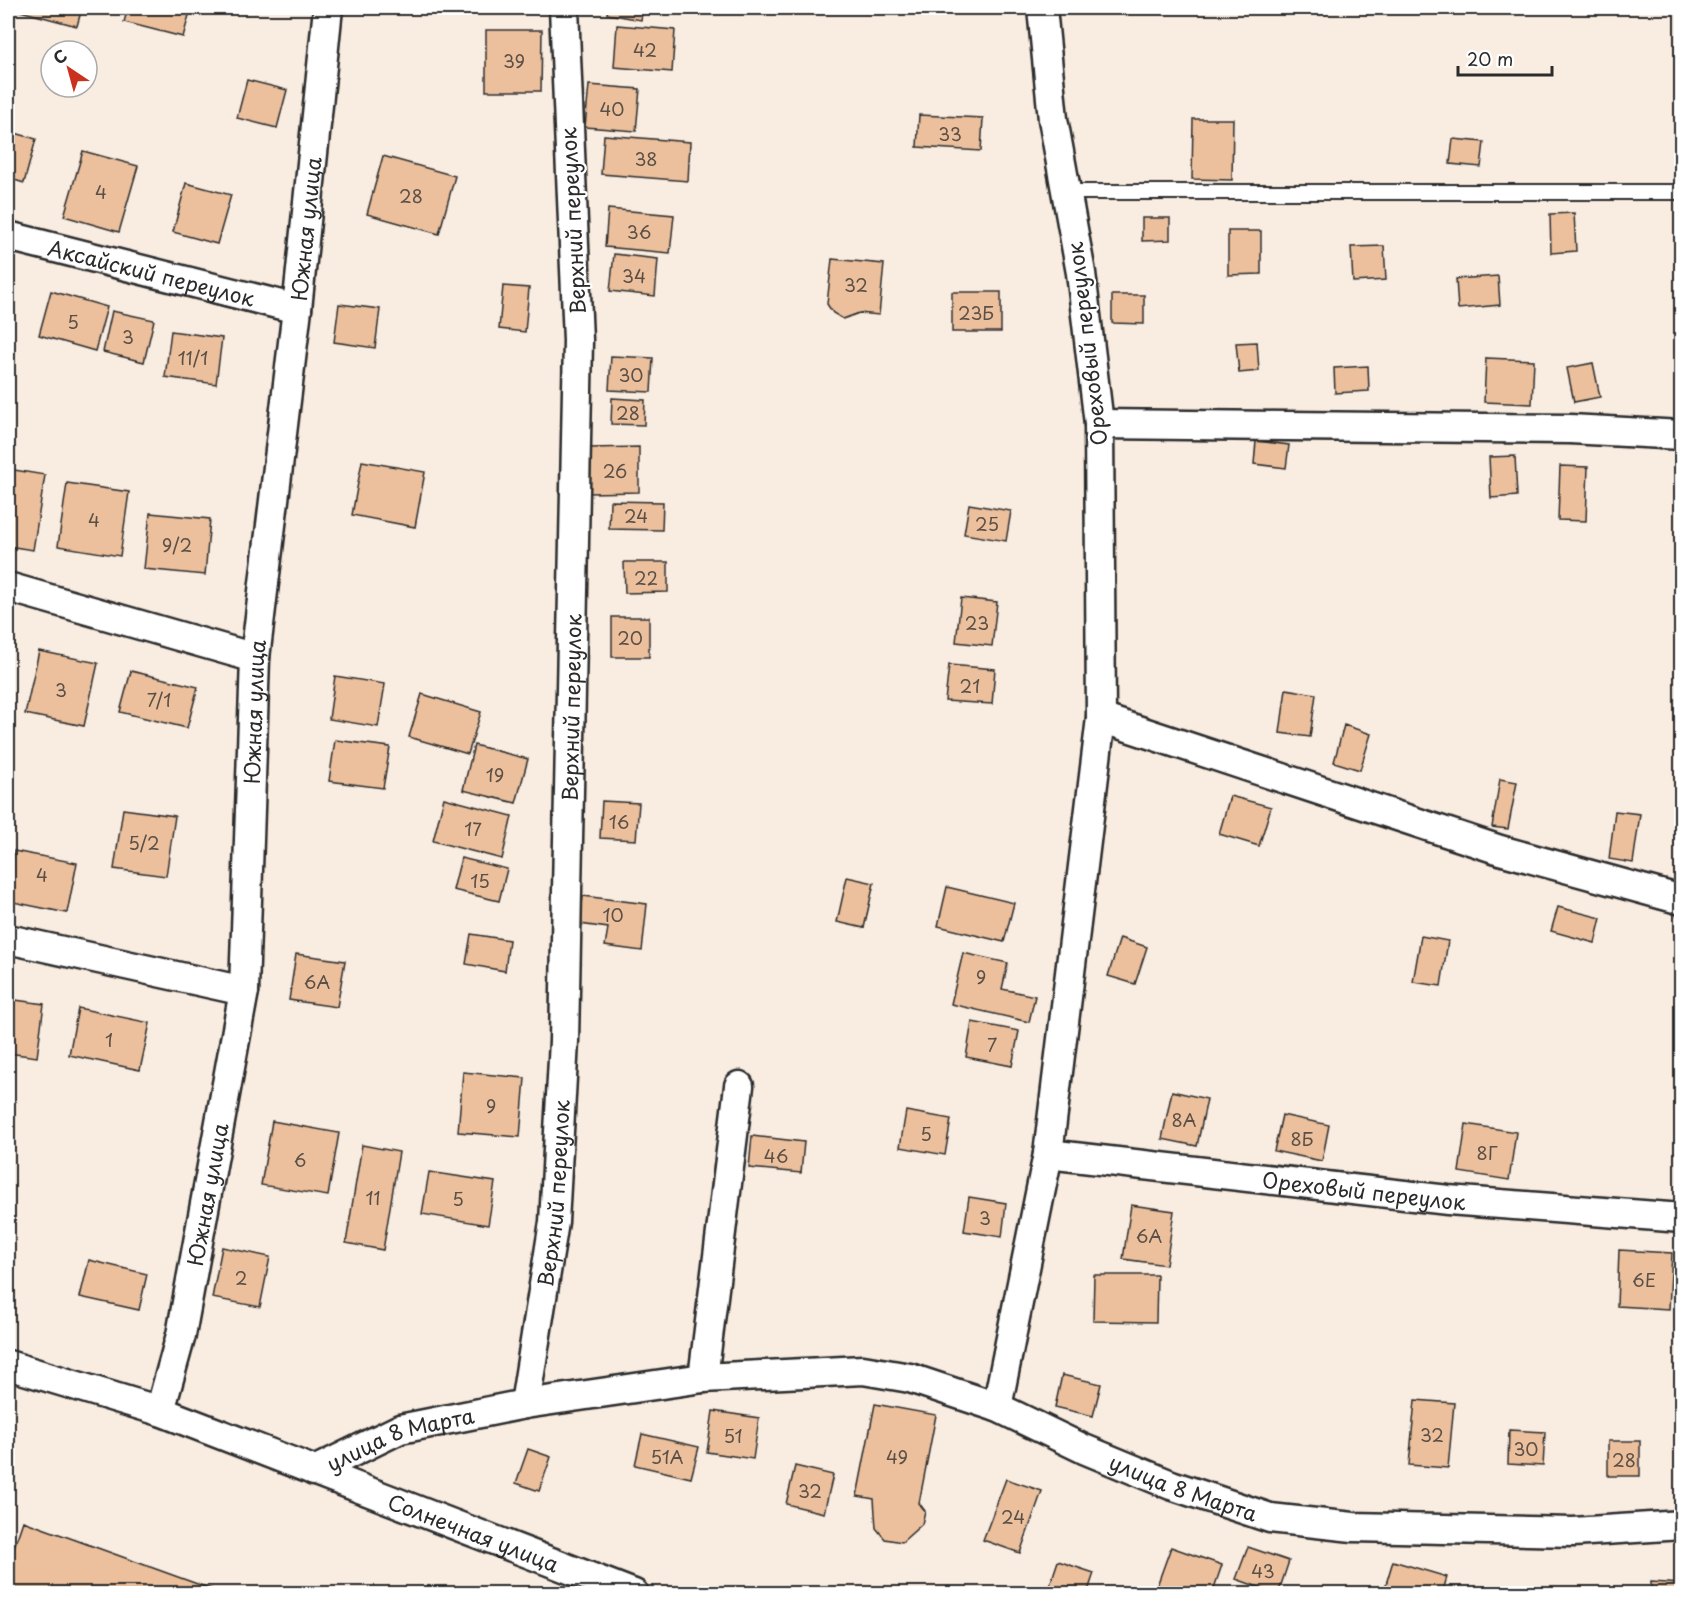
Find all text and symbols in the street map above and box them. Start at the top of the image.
house number: 42 [633,36,657,63]
north arrow [39,39,99,99]
scale bar [1458,39,1552,77]
text: С [48,43,72,69]
text: 20 m [1467,45,1513,72]
house number: 39 [503,47,525,74]
house number: 40 [599,95,625,122]
house number: 33 [938,120,962,147]
street label: Верхний переулок [551,126,593,315]
house number: 38 [634,145,658,172]
street label: Южная улица [282,154,329,302]
house number: 4 [95,178,107,205]
house number: 28 [399,182,423,209]
house number: 36 [627,218,651,245]
street label: Аксайский переулок [45,231,259,314]
street label: Ореховый переулок [1058,240,1114,447]
house number: 34 [622,262,646,289]
house number: 32 [844,271,868,298]
house number: 23Б [958,299,994,326]
house number: 5 [67,308,79,335]
house number: 3 [122,323,134,350]
house number: 11/1 [178,344,208,371]
house number: 30 [618,361,644,388]
house number: 28 [616,399,640,426]
house number: 26 [603,457,627,484]
house number: 24 [624,502,648,529]
house number: 4 [88,506,100,533]
house number: 25 [975,510,999,537]
house number: 9/2 [162,531,192,558]
house number: 22 [634,564,658,591]
house number: 23 [965,609,989,636]
street label: Верхний переулок [553,613,589,802]
house number: 20 [617,624,643,651]
street label: Южная улица [235,637,273,784]
house number: 21 [960,672,980,699]
house number: 3 [55,676,67,703]
house number: 7/1 [147,686,171,713]
house number: 19 [486,761,504,788]
house number: 16 [609,808,629,835]
house number: 17 [464,815,482,842]
house number: 5/2 [128,829,160,856]
house number: 4 [36,861,48,888]
house number: 15 [470,867,490,894]
house number: 10 [602,901,624,928]
house number: 9 [976,963,986,990]
house number: 6А [304,968,330,995]
house number: 1 [105,1026,113,1053]
house number: 7 [987,1031,997,1058]
house number: 9 [486,1092,496,1119]
street label: Верхний переулок [528,1098,577,1289]
house number: 8А [1171,1106,1197,1133]
street label: Южная улица [178,1119,236,1268]
house number: 5 [920,1120,932,1147]
house number: 8Б [1291,1125,1313,1152]
house number: 8Г [1476,1139,1498,1166]
house number: 46 [764,1142,788,1169]
house number: 6 [294,1146,306,1173]
street label: Ореховый переулок [1260,1163,1467,1217]
house number: 11 [365,1184,381,1211]
house number: 5 [452,1185,464,1212]
house number: 3 [979,1204,991,1231]
house number: 6А [1136,1222,1162,1249]
house number: 2 [235,1264,247,1291]
house number: 6Е [1632,1266,1656,1293]
street label: улица 8 Марта [321,1399,477,1479]
house number: 32 [1420,1421,1444,1448]
house number: 51 [723,1422,743,1449]
house number: 30 [1513,1435,1539,1462]
house number: 51А [650,1443,684,1470]
house number: 49 [886,1443,908,1470]
street label: улица 8 Марта [1105,1445,1262,1529]
house number: 28 [1612,1446,1636,1473]
house number: 32 [798,1477,822,1504]
street label: Солнечная улица [384,1485,564,1580]
house number: 24 [1001,1503,1025,1530]
house number: 43 [1251,1557,1275,1584]

